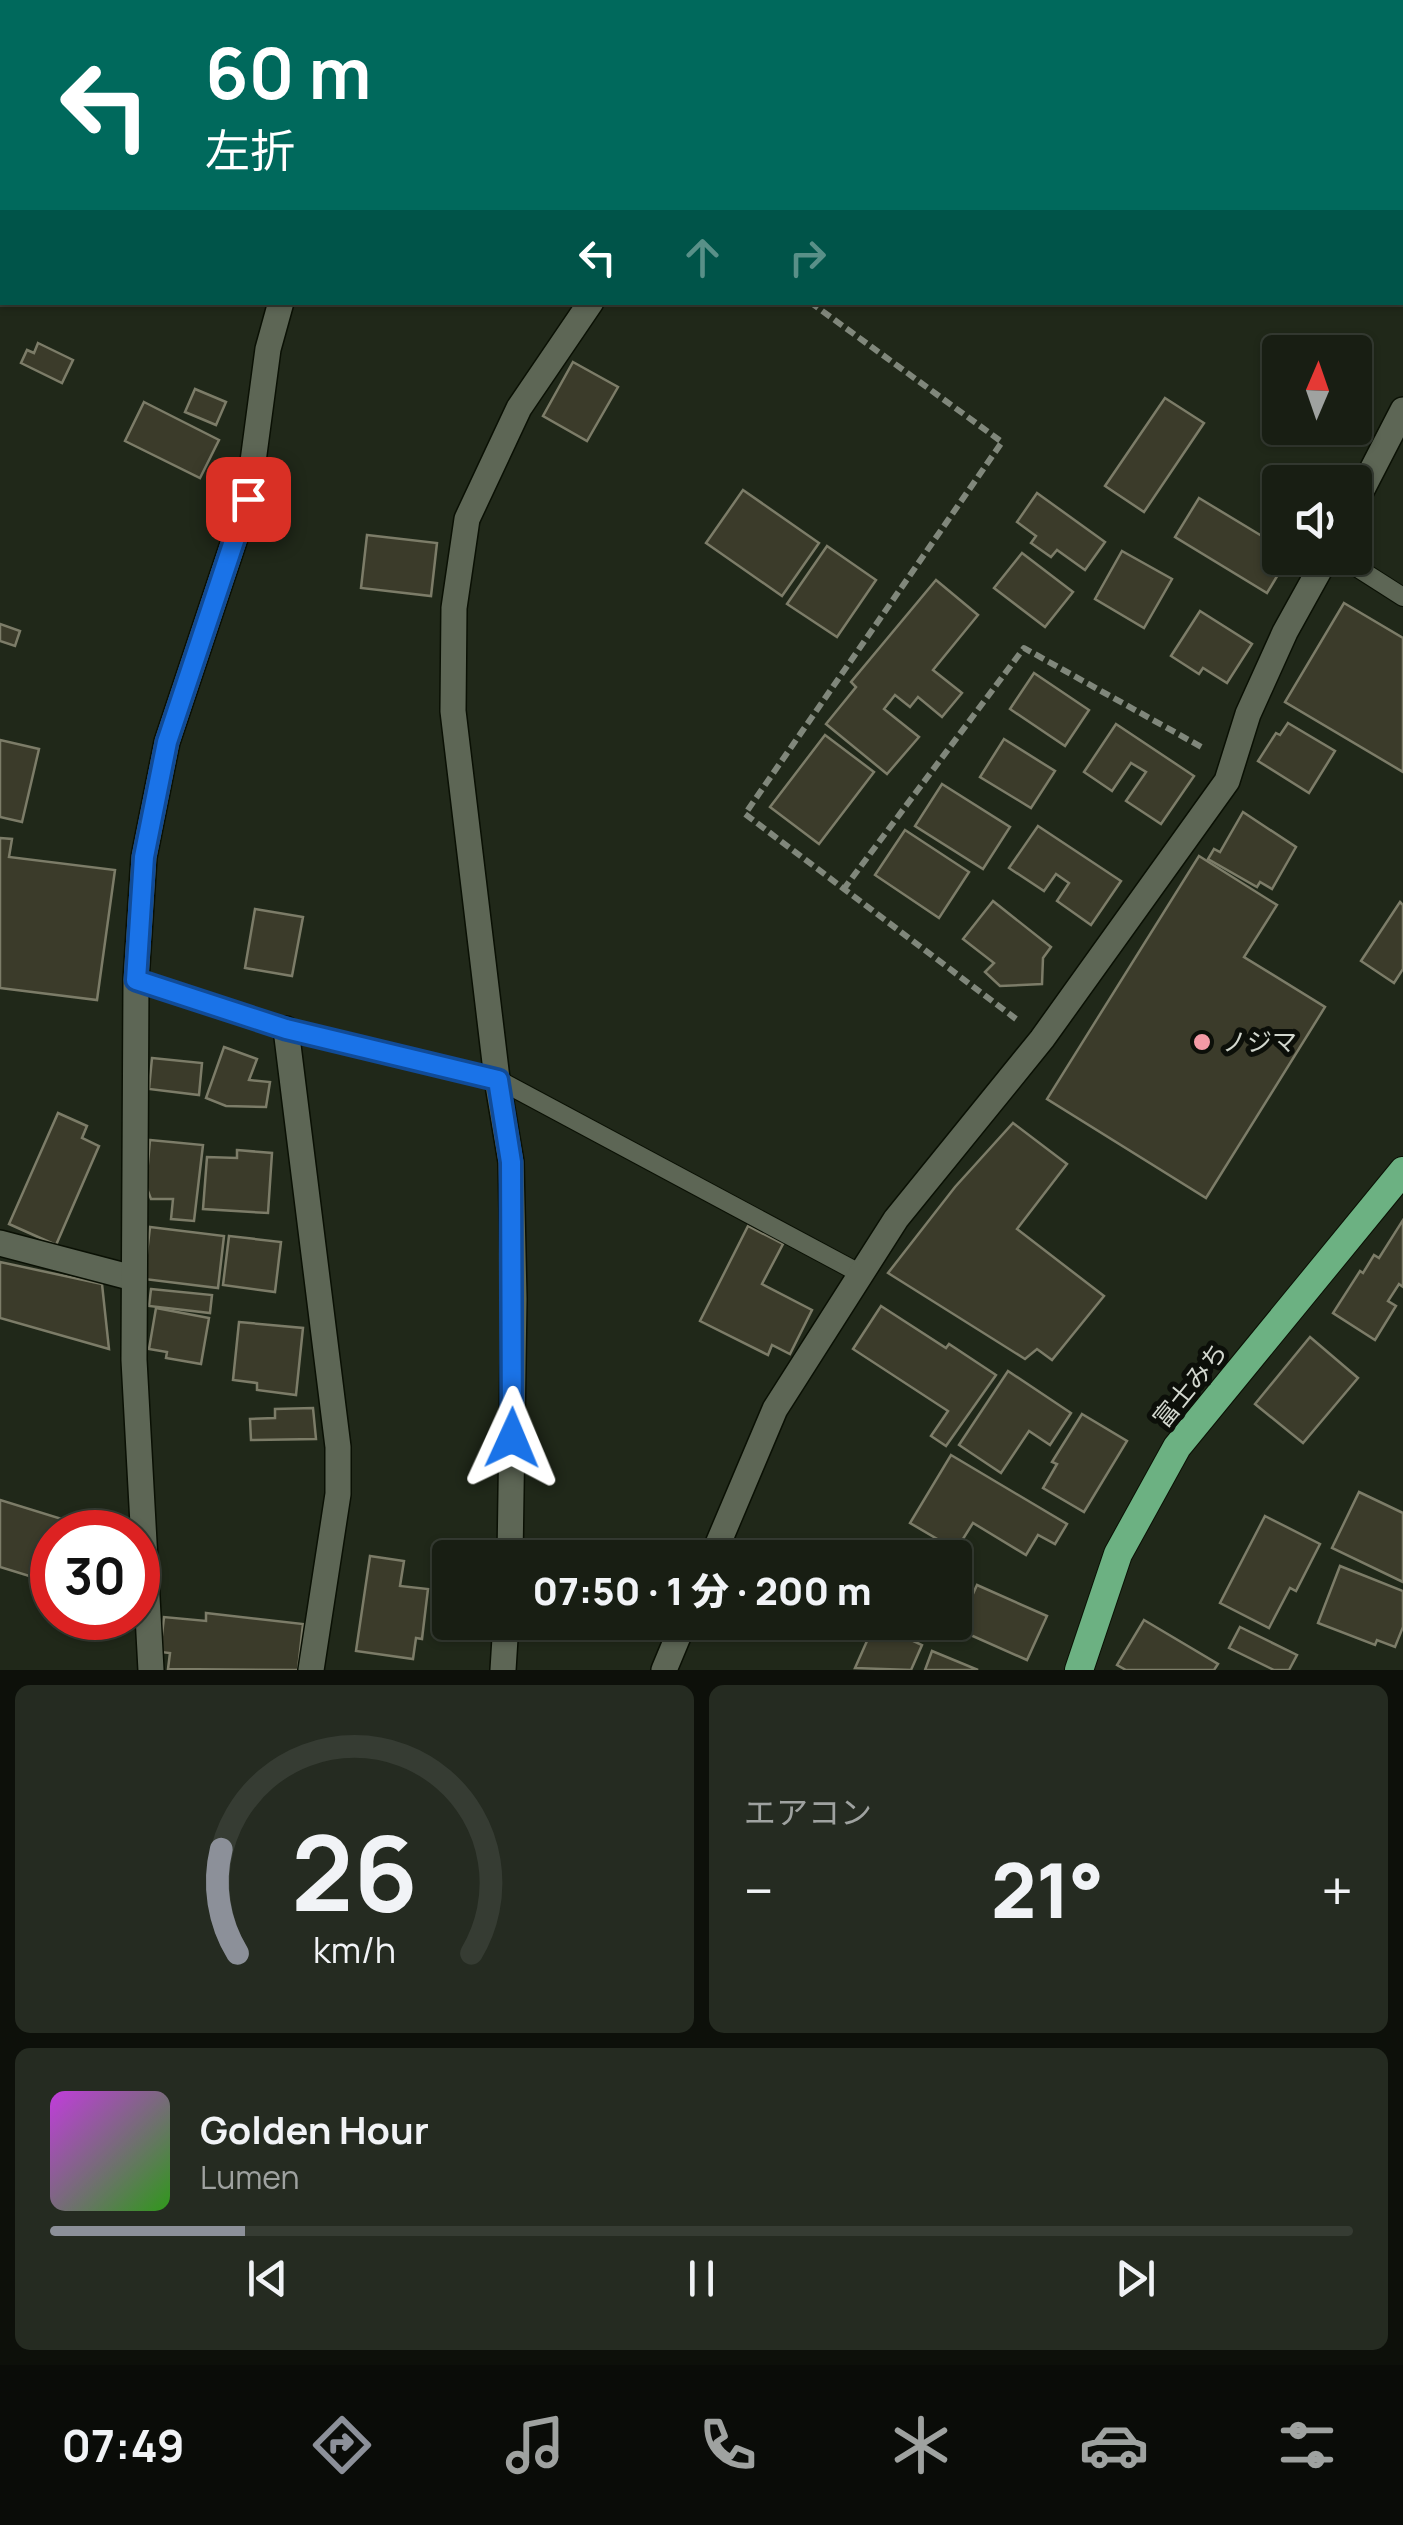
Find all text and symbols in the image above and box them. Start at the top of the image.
text: 60 m [205,24,372,120]
icon: left [40,40,170,170]
text: 左折 [205,119,295,181]
icon: left [570,230,625,285]
icon: ahead [675,230,730,285]
icon: right [780,230,835,285]
north arrow [1262,335,1372,445]
map controls [1262,335,1372,575]
pin [206,457,291,542]
button: sound [1262,465,1372,575]
icon: arrive [221,472,276,527]
place label: ノジマ [1222,1024,1297,1059]
marker: ノジマ [1191,1031,1213,1053]
street label: 富士みち [1145,1335,1235,1435]
position arrow [460,1386,564,1490]
speed limit sign: 30 [30,1510,160,1640]
text: 07:50 · 1 分 · 200 m [533,1564,871,1616]
text: エアコン [744,1790,872,1834]
text: 26 [291,1800,418,1942]
text: 21° [991,1838,1104,1941]
text: − [744,1852,774,1928]
text: + [1321,1852,1353,1928]
text: km/h [313,1925,396,1974]
text: Golden Hour [200,2103,429,2155]
text: Lumen [200,2155,300,2199]
icon: previous [240,2251,295,2306]
icon: pause [674,2251,729,2306]
icon: next [1108,2251,1163,2306]
icon: directions [307,2410,377,2480]
icon: music [500,2410,570,2480]
icon: phone [693,2410,763,2480]
icon: climate [886,2410,956,2480]
icon: car [1079,2410,1149,2480]
icon: filters [1272,2410,1342,2480]
text: 07:49 [61,2414,185,2476]

